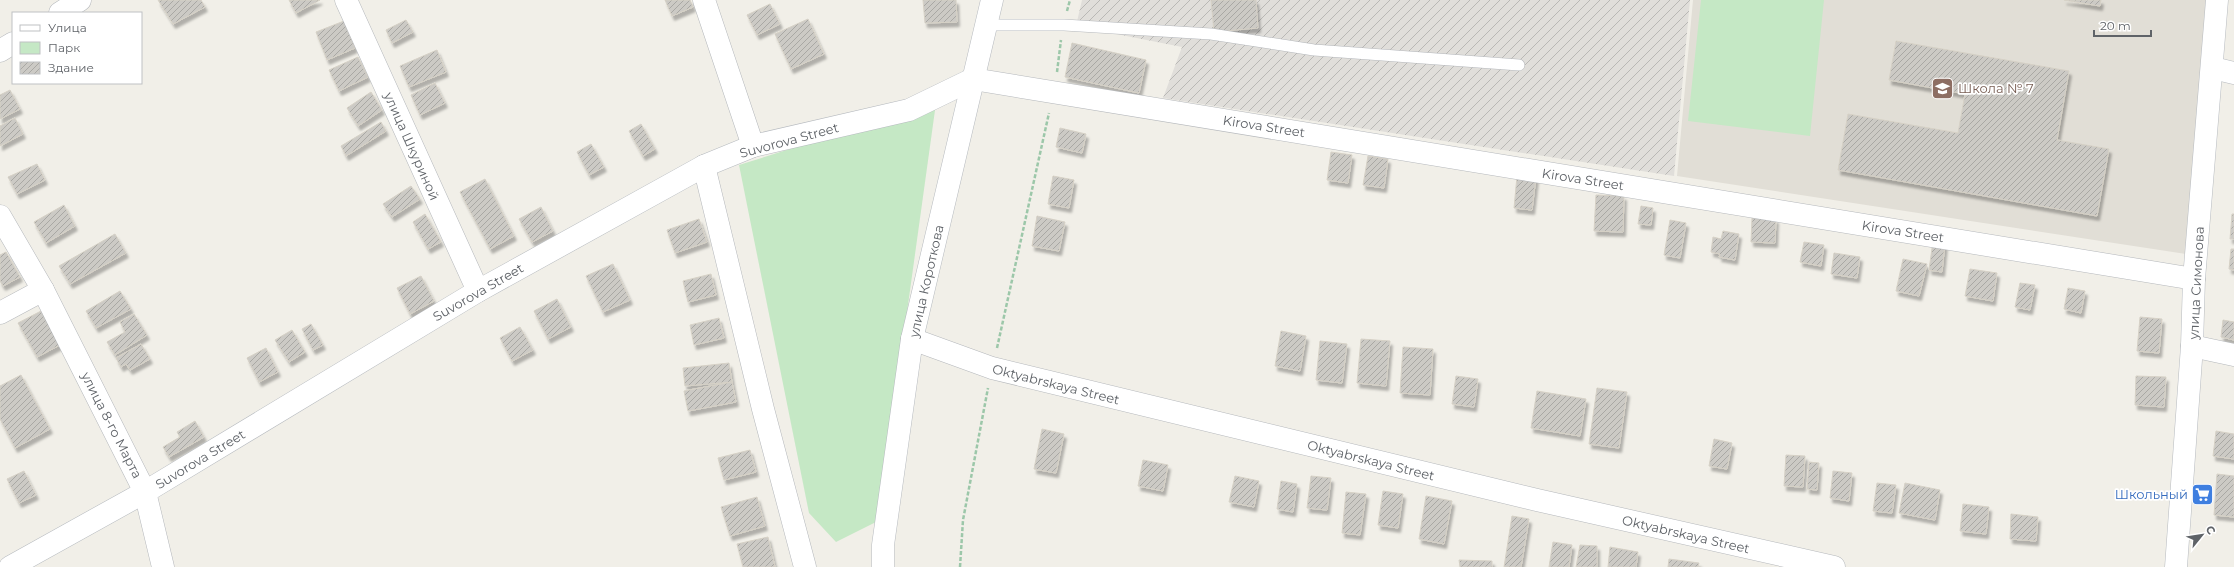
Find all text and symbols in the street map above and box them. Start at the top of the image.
legend [12,12,142,84]
scale bar [2094,12,2151,38]
text: 20 m [2100,18,2131,33]
text: Улица [48,20,87,35]
text: Парк [48,40,80,55]
text: Здание [48,60,94,75]
school or university icon: Школа № 7 [1929,75,1955,101]
place label: Школа № 7 [1958,80,2034,96]
street label: улица Шкуриной [381,89,443,203]
street label: Kirova Street [1222,112,1306,140]
street label: Suvorova Street [738,119,840,161]
street label: Kirova Street [1541,165,1625,193]
street label: Kirova Street [1861,217,1945,245]
street label: улица Короткова [905,223,947,340]
street label: улица Симонова [2185,226,2207,341]
street label: Suvorova Street [430,260,526,324]
street label: Oktyabrskaya Street [991,360,1121,408]
street label: улица 8-го Марта [78,368,146,481]
street label: Suvorova Street [152,426,248,492]
street label: Oktyabrskaya Street [1306,436,1436,484]
supermarket icon: Школьный [2190,481,2216,507]
place label: Школьный [2115,486,2188,502]
street label: Oktyabrskaya Street [1621,512,1751,556]
north arrow [2182,515,2222,555]
text: С [2203,523,2219,537]

